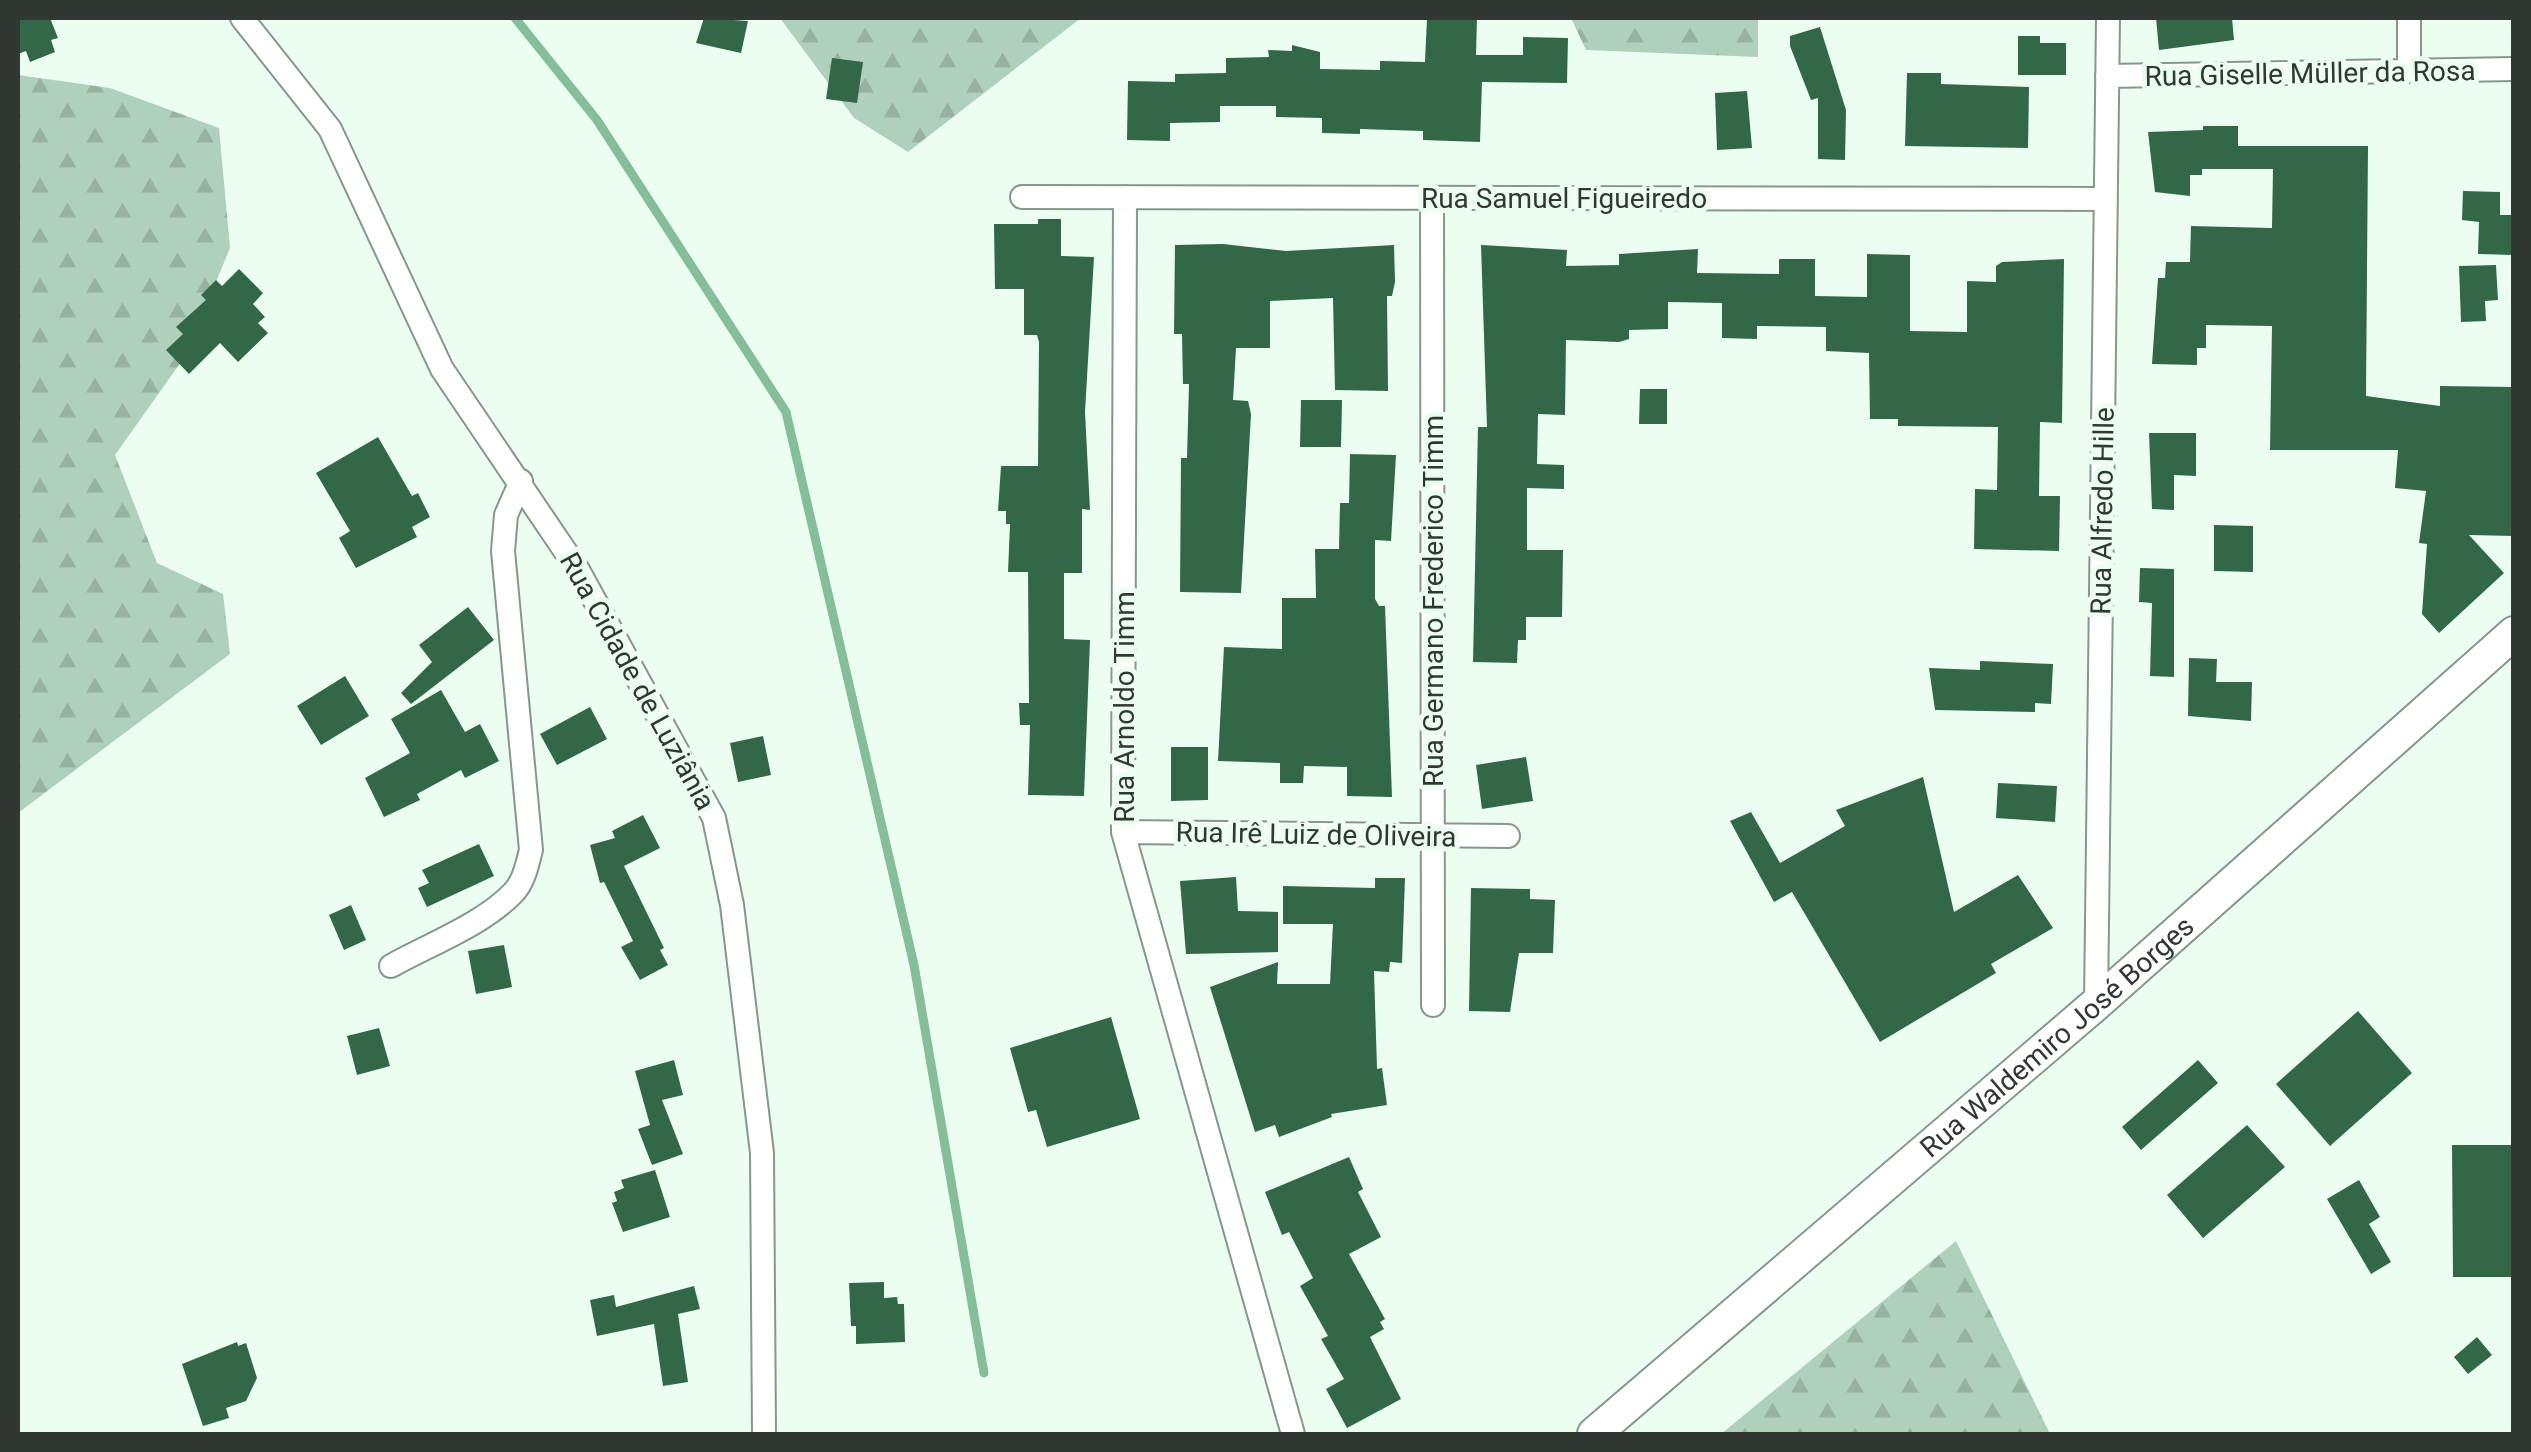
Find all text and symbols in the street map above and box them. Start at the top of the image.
street label: Rua Giselle Müller da Rosa [2144,54,2476,93]
street label: Rua Samuel Figueiredo [1421,182,1707,215]
street label: Rua Alfredo Hille [2084,407,2121,615]
street label: Rua Germano Frederico Timm [1417,415,1450,787]
street label: Rua Cidade de Luziânia [553,547,722,816]
street label: Rua Arnoldo Timm [1108,591,1141,823]
street label: Rua Irê Luiz de Oliveira [1175,816,1457,853]
street label: Rua Waldemiro José Borges [1914,909,2200,1164]

